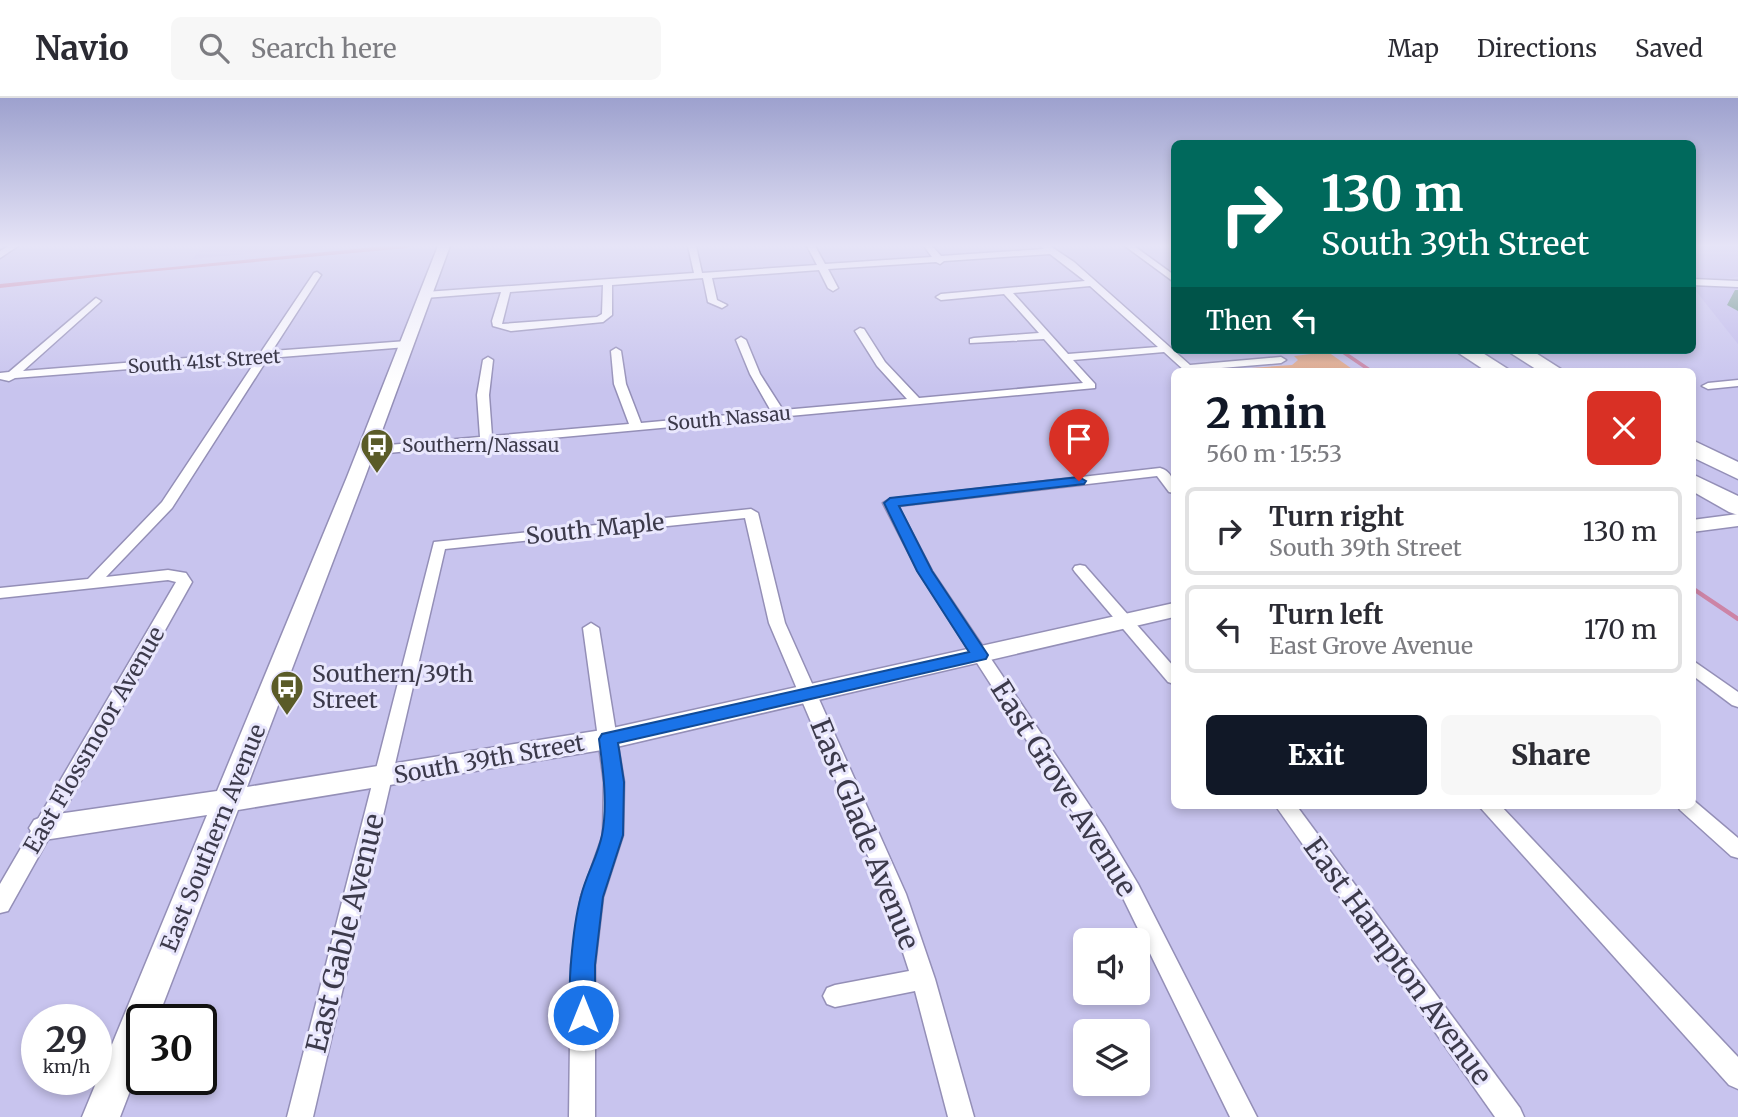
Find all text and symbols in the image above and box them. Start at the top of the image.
search box [171,17,661,80]
text: Navio [35,28,129,69]
icon: search [195,29,233,67]
text: Search here [251,32,396,65]
text: Map [1388,33,1439,64]
text: Directions [1477,33,1597,64]
text: Saved [1635,33,1703,64]
text: 130 m [1321,163,1464,224]
icon: right [1206,168,1297,259]
text: South 39th Street [1321,224,1589,264]
icon: left [1286,301,1324,339]
text: Then [1206,304,1272,337]
street label: South 41st Street [127,344,282,378]
text: 2 min [1206,387,1326,439]
button: close [1587,391,1661,465]
street label: South Nassau [666,401,792,435]
pin [1049,409,1109,481]
icon: arrive [1060,420,1098,458]
bus stop icon: Southern/Nassau [358,426,396,475]
place label: Southern/Nassau [402,433,560,457]
text: 560 m · 15:53 [1206,439,1342,468]
text: Turn right [1269,500,1404,533]
street label: South Maple [524,507,666,550]
icon: right [1210,512,1248,550]
text: 130 m [1583,515,1657,548]
text: South 39th Street [1269,533,1462,562]
text: Turn left [1269,598,1383,631]
icon: left [1210,610,1248,648]
text: 170 m [1584,613,1657,646]
street label: East Flossmoor Avenue [17,621,170,858]
text: East Grove Avenue [1269,631,1473,660]
place label: Southern/39th Street [312,659,474,714]
bus stop icon: Southern/39th Street [268,668,306,717]
street label: East Grove Avenue [983,673,1145,903]
street label: East Glade Avenue [802,713,928,955]
button: Exit [1206,715,1427,795]
button: Share [1441,715,1661,795]
street label: East Southern Avenue [154,720,271,956]
street label: South 39th Street [391,727,586,790]
street label: East Gable Avenue [298,810,392,1056]
street label: East Hampton Avenue [1296,830,1500,1092]
map controls [1073,928,1150,1096]
button: sound [1073,928,1150,1005]
position arrow [546,978,620,1052]
speed limit sign: 30 [126,1004,217,1095]
text: 29 [46,1018,87,1062]
button: layers [1073,1019,1150,1096]
text: km/h [43,1055,90,1078]

